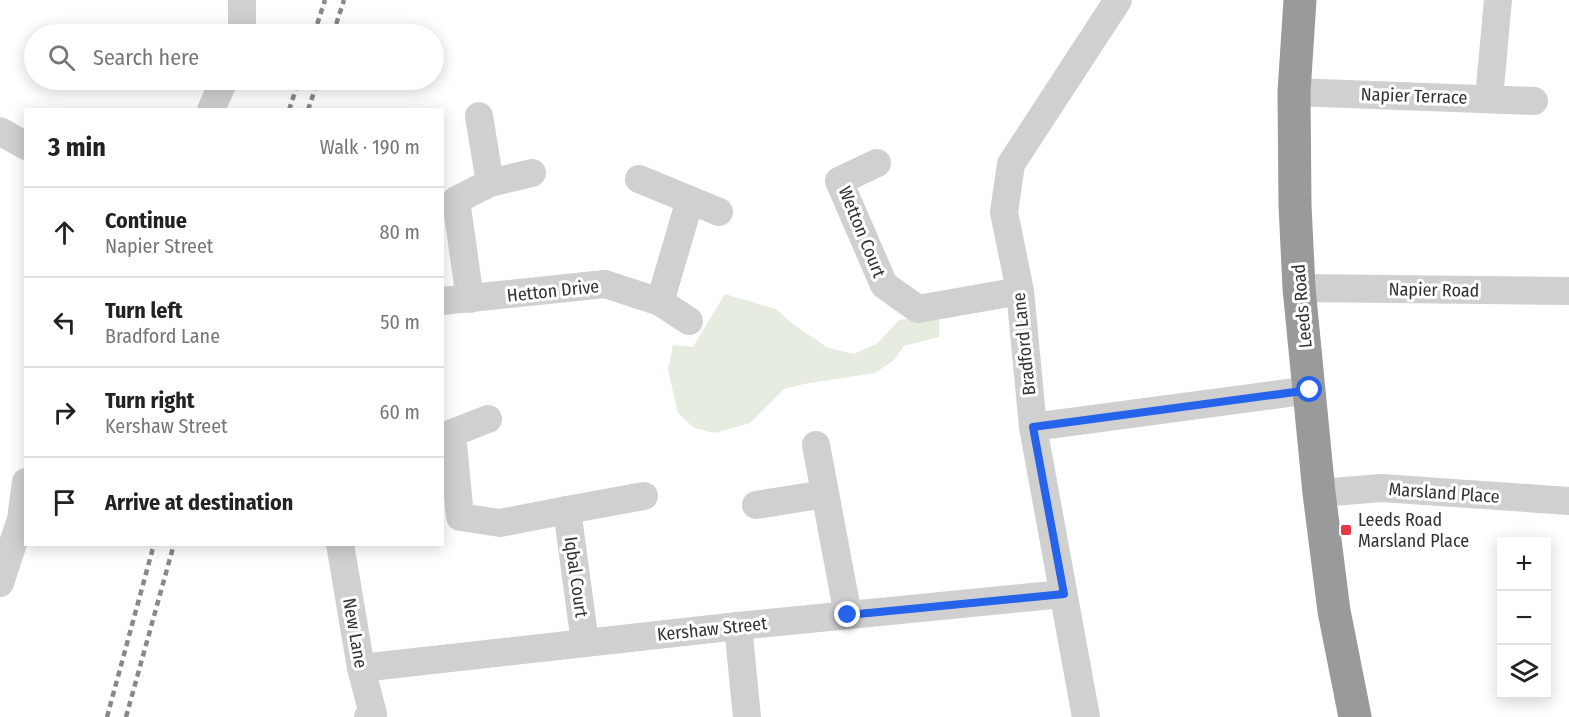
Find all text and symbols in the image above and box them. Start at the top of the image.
search box [24,24,444,90]
icon: search [45,41,78,74]
text: Search here [93,44,199,71]
street label: Napier Terrace [1360,83,1468,109]
text: 3 min [48,132,106,163]
text: Walk · 190 m [320,135,420,159]
street label: Wetton Court [834,183,890,281]
text: Continue [105,207,187,234]
icon: ahead [48,216,81,249]
text: 80 m [380,220,420,244]
text: Napier Street [105,234,213,258]
street label: Leeds Road [1287,263,1317,349]
street label: Hetton Drive [506,275,600,307]
street label: Napier Road [1389,278,1479,302]
street label: Bradford Lane [1008,291,1040,397]
text: Turn left [105,297,183,324]
icon: left [48,306,81,339]
text: 50 m [380,310,420,334]
text: Bradford Lane [105,324,220,348]
route start [1296,376,1322,402]
text: Turn right [105,387,194,414]
icon: right [48,396,81,429]
text: 60 m [380,400,420,424]
text: Kershaw Street [105,414,228,438]
street label: Marsland Place [1388,478,1500,508]
icon: arrive [48,486,81,519]
text: Arrive at destination [105,489,293,516]
place label: Leeds Road Marsland Place [1358,509,1469,552]
marker: Leeds Road Marsland Place [1339,523,1353,537]
street label: Iqbal Court [559,535,593,619]
map controls [1497,537,1551,699]
button: + [1497,537,1551,591]
button: − [1497,591,1551,645]
street label: New Lane [338,596,372,670]
route end [834,601,860,627]
street label: Kershaw Street [656,612,768,646]
button: layers [1497,645,1551,699]

